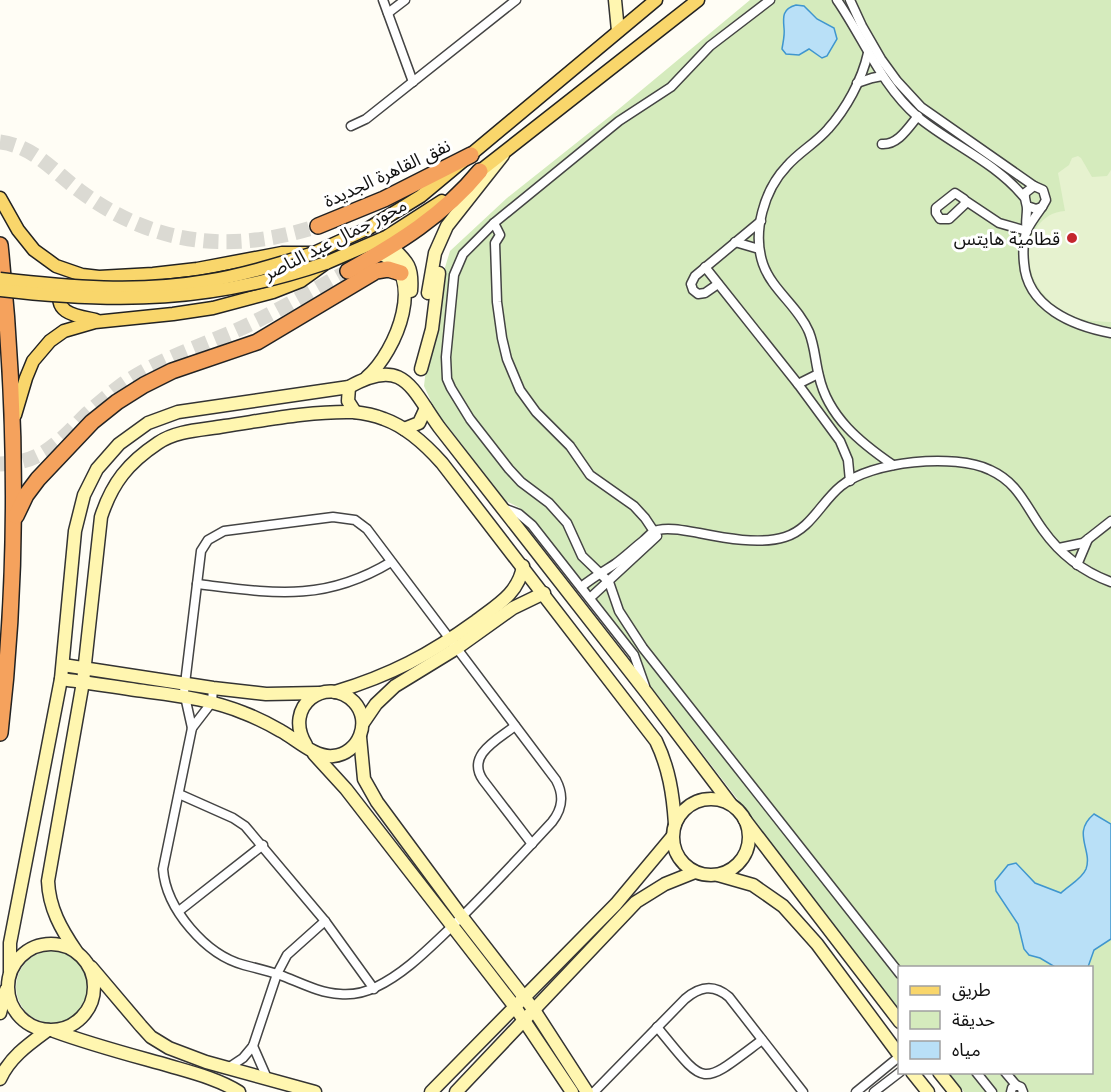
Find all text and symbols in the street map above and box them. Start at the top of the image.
street label: نفق القاهرة الجديدة [320,134,454,212]
street label: محور جمال عبد الناصر [259,193,410,285]
place label: قطامية هايتس [954,227,1060,250]
marker: قطامية هايتس [1065,231,1079,245]
legend [898,966,1093,1074]
text: طريق [952,978,991,1001]
text: حديقة [952,1008,995,1031]
text: مياه [952,1038,981,1061]

